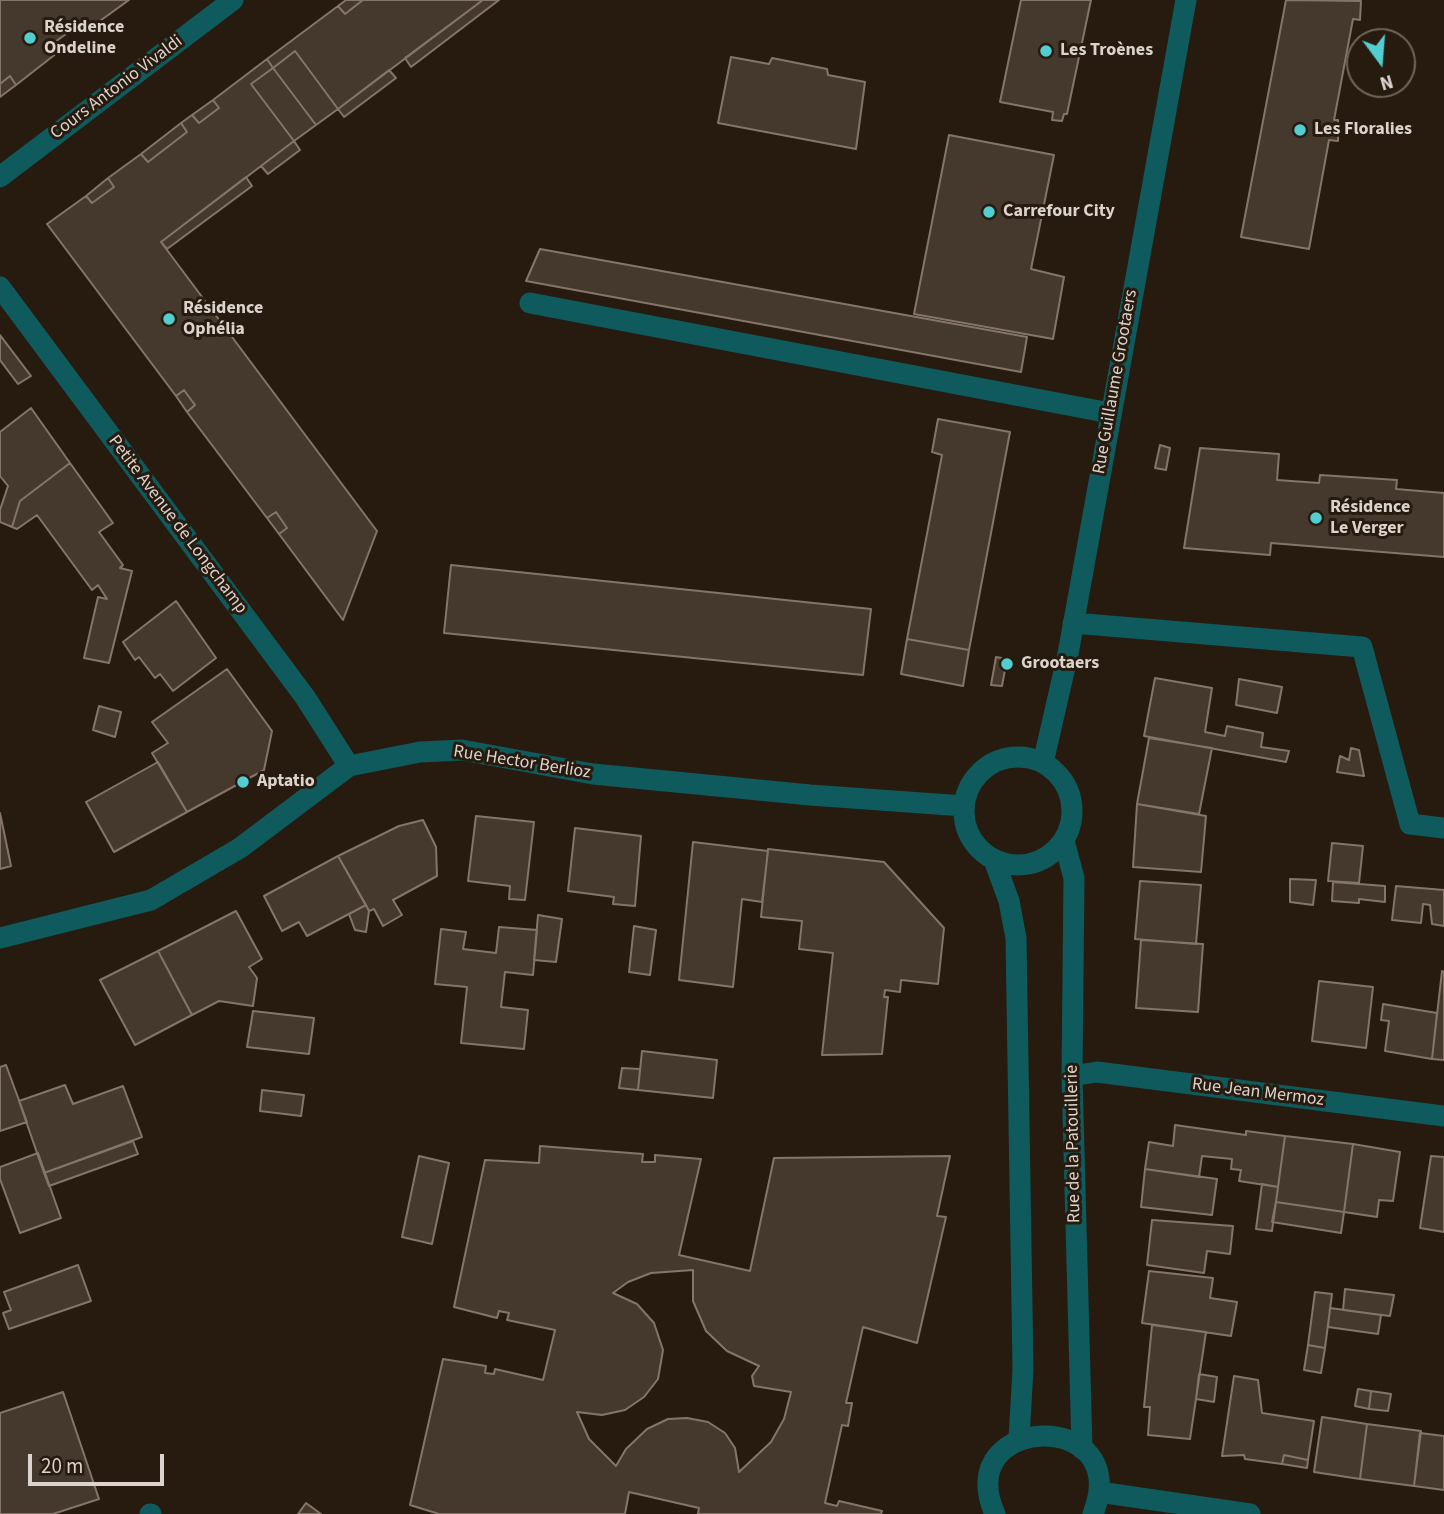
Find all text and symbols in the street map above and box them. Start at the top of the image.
place label: Résidence Ondeline [44,17,124,60]
north arrow [1346,28,1416,98]
marker: Résidence Ondeline [22,30,38,46]
street label: Cours Antonio Vivaldi [47,31,187,145]
place label: Les Troènes [1060,40,1153,62]
marker: Les Troènes [1038,43,1054,59]
text: N [1377,67,1396,96]
place label: Les Floralies [1314,119,1412,141]
marker: Les Floralies [1292,122,1308,138]
place label: Carrefour City [1003,201,1115,223]
marker: Carrefour City [981,204,997,220]
street label: Rue Guillaume Grootaers [1089,288,1143,476]
place label: Résidence Ophélia [183,298,263,340]
marker: Résidence Ophélia [161,311,177,327]
street label: Petite Avenue de Longchamp [103,431,251,619]
place label: Résidence Le Verger [1330,497,1410,540]
marker: Résidence Le Verger [1308,510,1324,526]
place label: Grootaers [1021,653,1099,675]
marker: Grootaers [999,656,1015,672]
street label: Rue Hector Berlioz [452,741,592,785]
place label: Aptatio [257,771,315,793]
marker: Aptatio [235,774,251,790]
street label: Rue de la Patouillerie [1062,1065,1086,1223]
street label: Rue Jean Mermoz [1191,1074,1325,1112]
scale bar [32,1440,168,1484]
text: 20 m [41,1451,83,1481]

